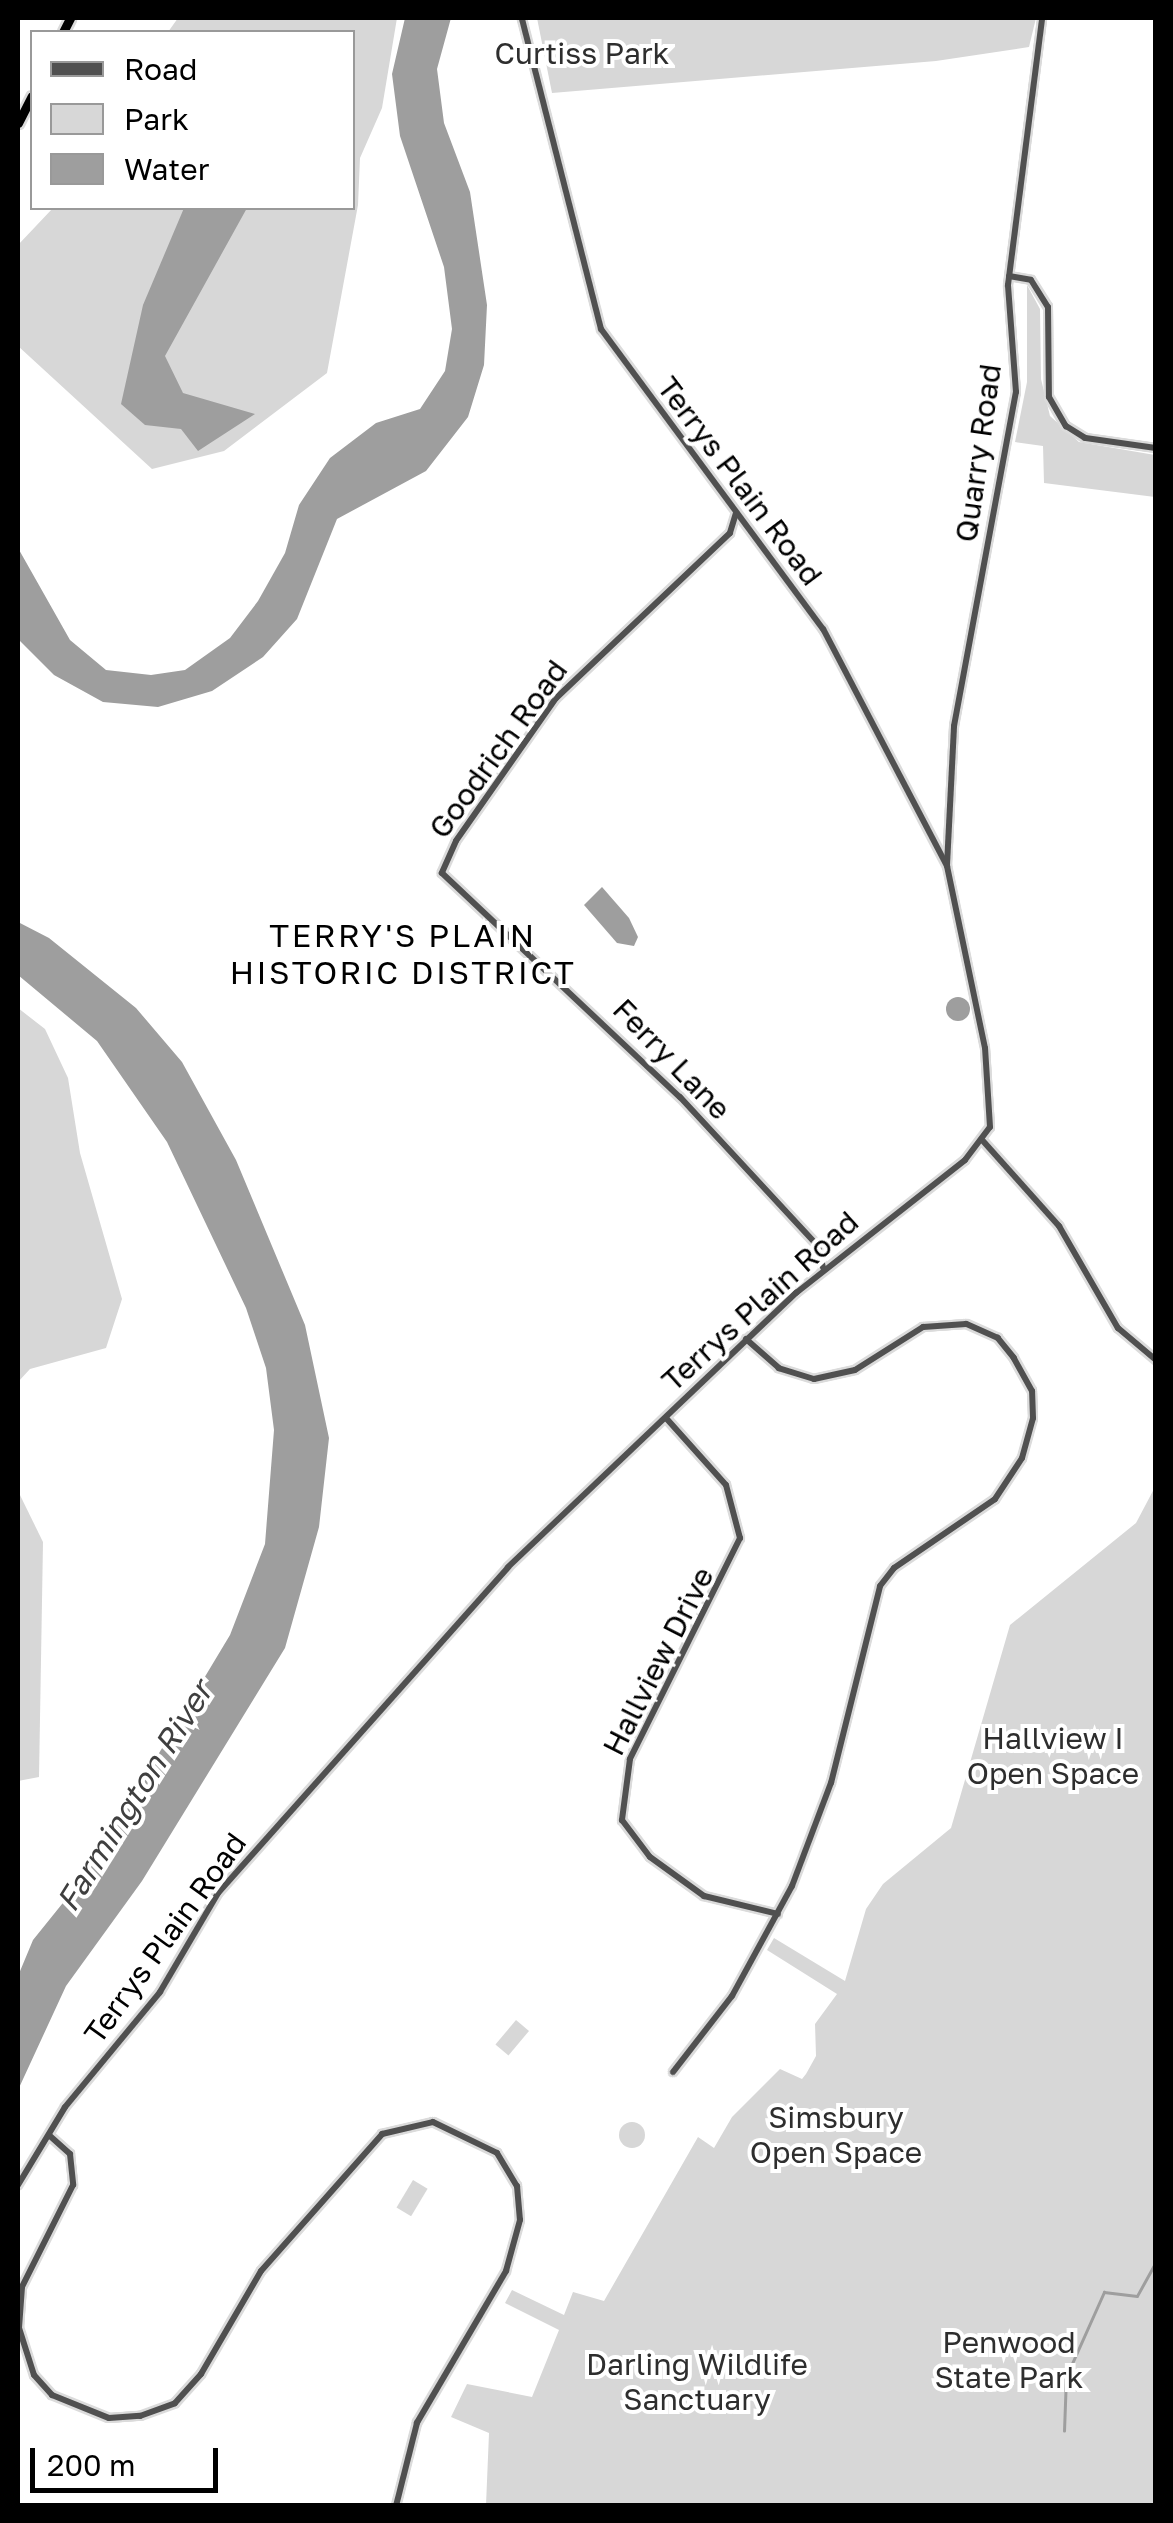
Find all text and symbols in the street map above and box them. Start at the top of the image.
legend [30,30,355,210]
park label: Curtiss Park [494,35,670,71]
text: Road [124,51,198,87]
text: Park [124,101,189,137]
text: Water [124,151,209,187]
street label: Quarry Road [948,362,1008,544]
street label: Terrys Plain Road [650,370,830,592]
street label: Goodrich Road [421,653,575,845]
district label: TERRY'S PLAIN HISTORIC DISTRICT [230,917,576,992]
street label: Ferry Lane [606,991,738,1127]
street label: Terrys Plain Road [655,1203,865,1399]
street label: Hallview Drive [595,1561,721,1761]
water label: Farmington River [48,1674,220,1918]
park label: Hallview I Open Space [967,1720,1139,1790]
street label: Terrys Plain Road [77,1826,253,2050]
park label: Simsbury Open Space [750,2099,922,2170]
park label: Penwood State Park [934,2324,1084,2394]
park label: Darling Wildlife Sanctuary [586,2346,808,2416]
scale bar [35,2428,222,2490]
text: 200 m [47,2447,136,2483]

